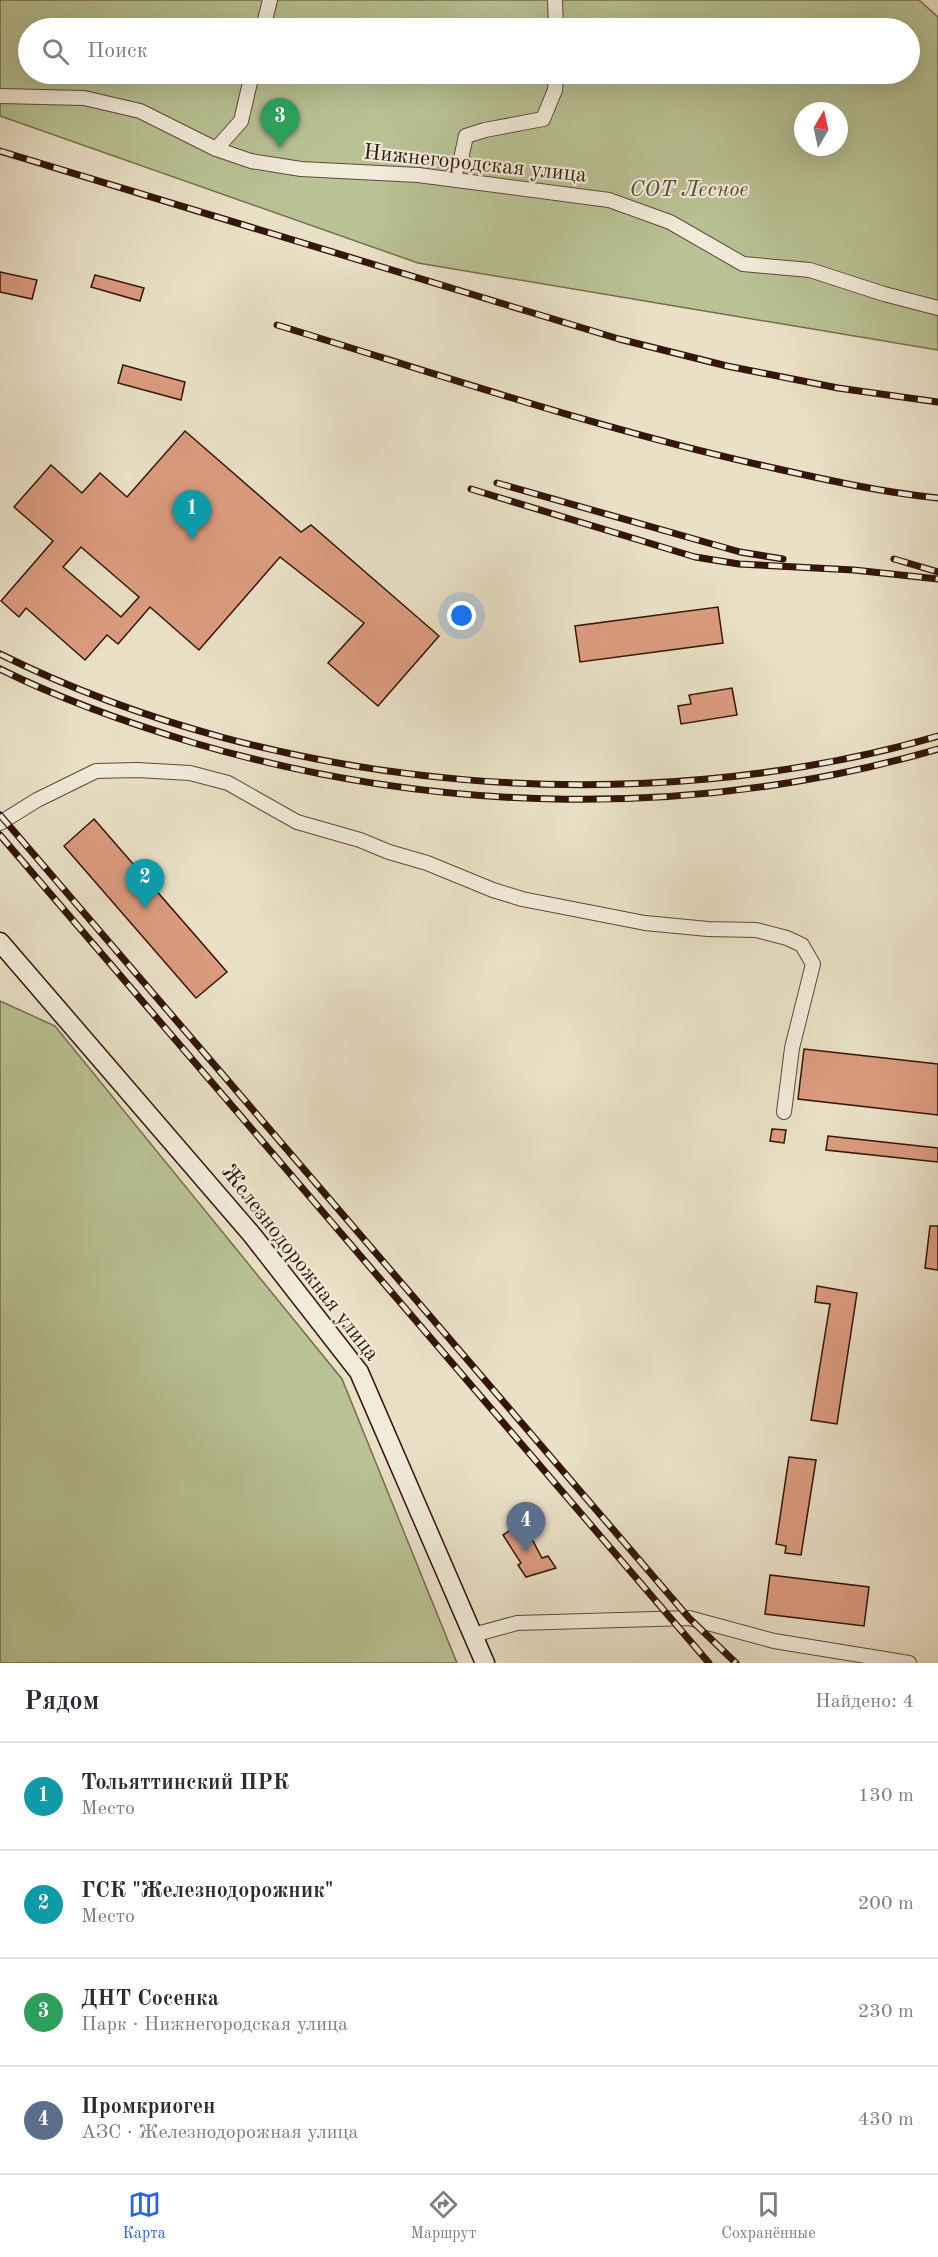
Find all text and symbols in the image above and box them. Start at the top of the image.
search box [18,18,920,84]
icon: search [39,35,72,68]
text: Поиск [87,40,148,62]
pin: 3 [260,98,300,148]
north arrow [794,102,848,156]
street label: Нижнегородская улица [362,141,588,187]
park label: СОТ Лесное [630,179,748,201]
pin: 1 [172,490,212,540]
your location [447,601,476,630]
pin: 2 [126,860,164,909]
street label: Железнодорожная улица [217,1161,383,1365]
pin: 4 [506,1502,546,1552]
text: Рядом [24,1689,99,1715]
text: Найдено: 4 [815,1692,914,1712]
text: Тольяттинский ПРК [81,1772,289,1794]
text: 1 [38,1786,49,1806]
text: 130 m [858,1786,914,1806]
text: Место [81,1799,135,1819]
text: ГСК "Железнодорожник" [81,1880,334,1902]
text: 2 [38,1894,49,1914]
text: 200 m [858,1894,914,1914]
text: Место [81,1907,135,1927]
text: ДНТ Сосенка [81,1988,219,2010]
text: 3 [38,2002,49,2022]
text: 230 m [858,2002,914,2022]
text: Парк · Нижнегородская улица [81,2015,348,2035]
text: Промкриоген [81,2096,216,2118]
text: 4 [38,2110,49,2130]
text: 430 m [858,2110,914,2130]
text: АЗС · Железнодорожная улица [81,2123,358,2143]
tab: Карта [122,2188,166,2244]
tab: Маршрут [411,2188,476,2244]
tab: Сохранённые [721,2188,816,2244]

